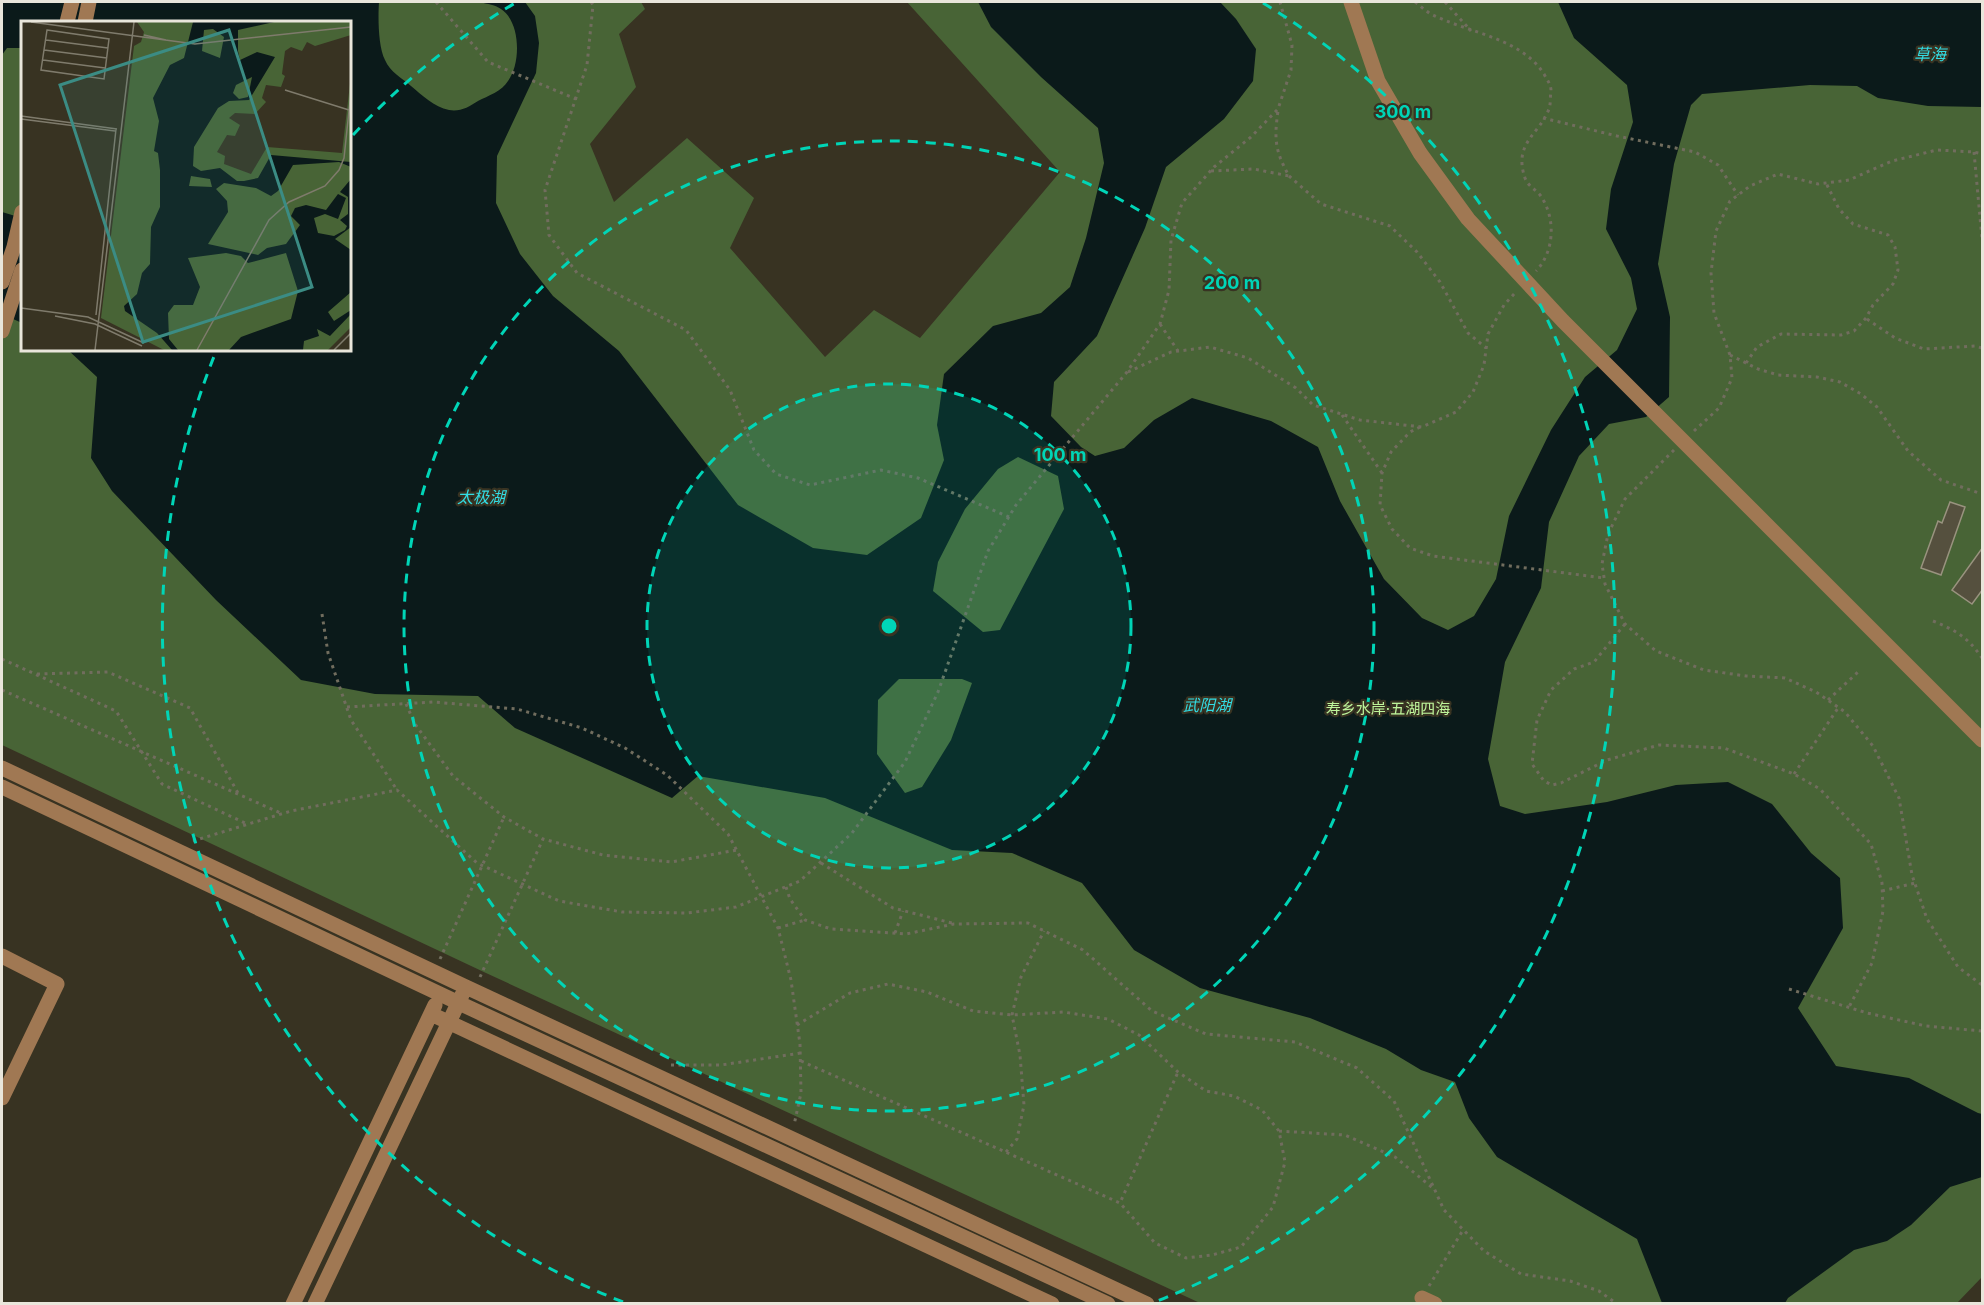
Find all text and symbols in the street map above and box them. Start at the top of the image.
inset map [21,21,351,351]
water label: 草海 [1914,44,1948,64]
text: 300 m [1375,101,1431,122]
text: 200 m [1204,272,1260,293]
text: 100 m [1034,444,1086,465]
water label: 太极湖 [457,487,508,507]
centre of rings [879,616,899,636]
water label: 武阳湖 [1183,695,1234,715]
park label: 寿乡水岸·五湖四海 [1326,699,1450,718]

